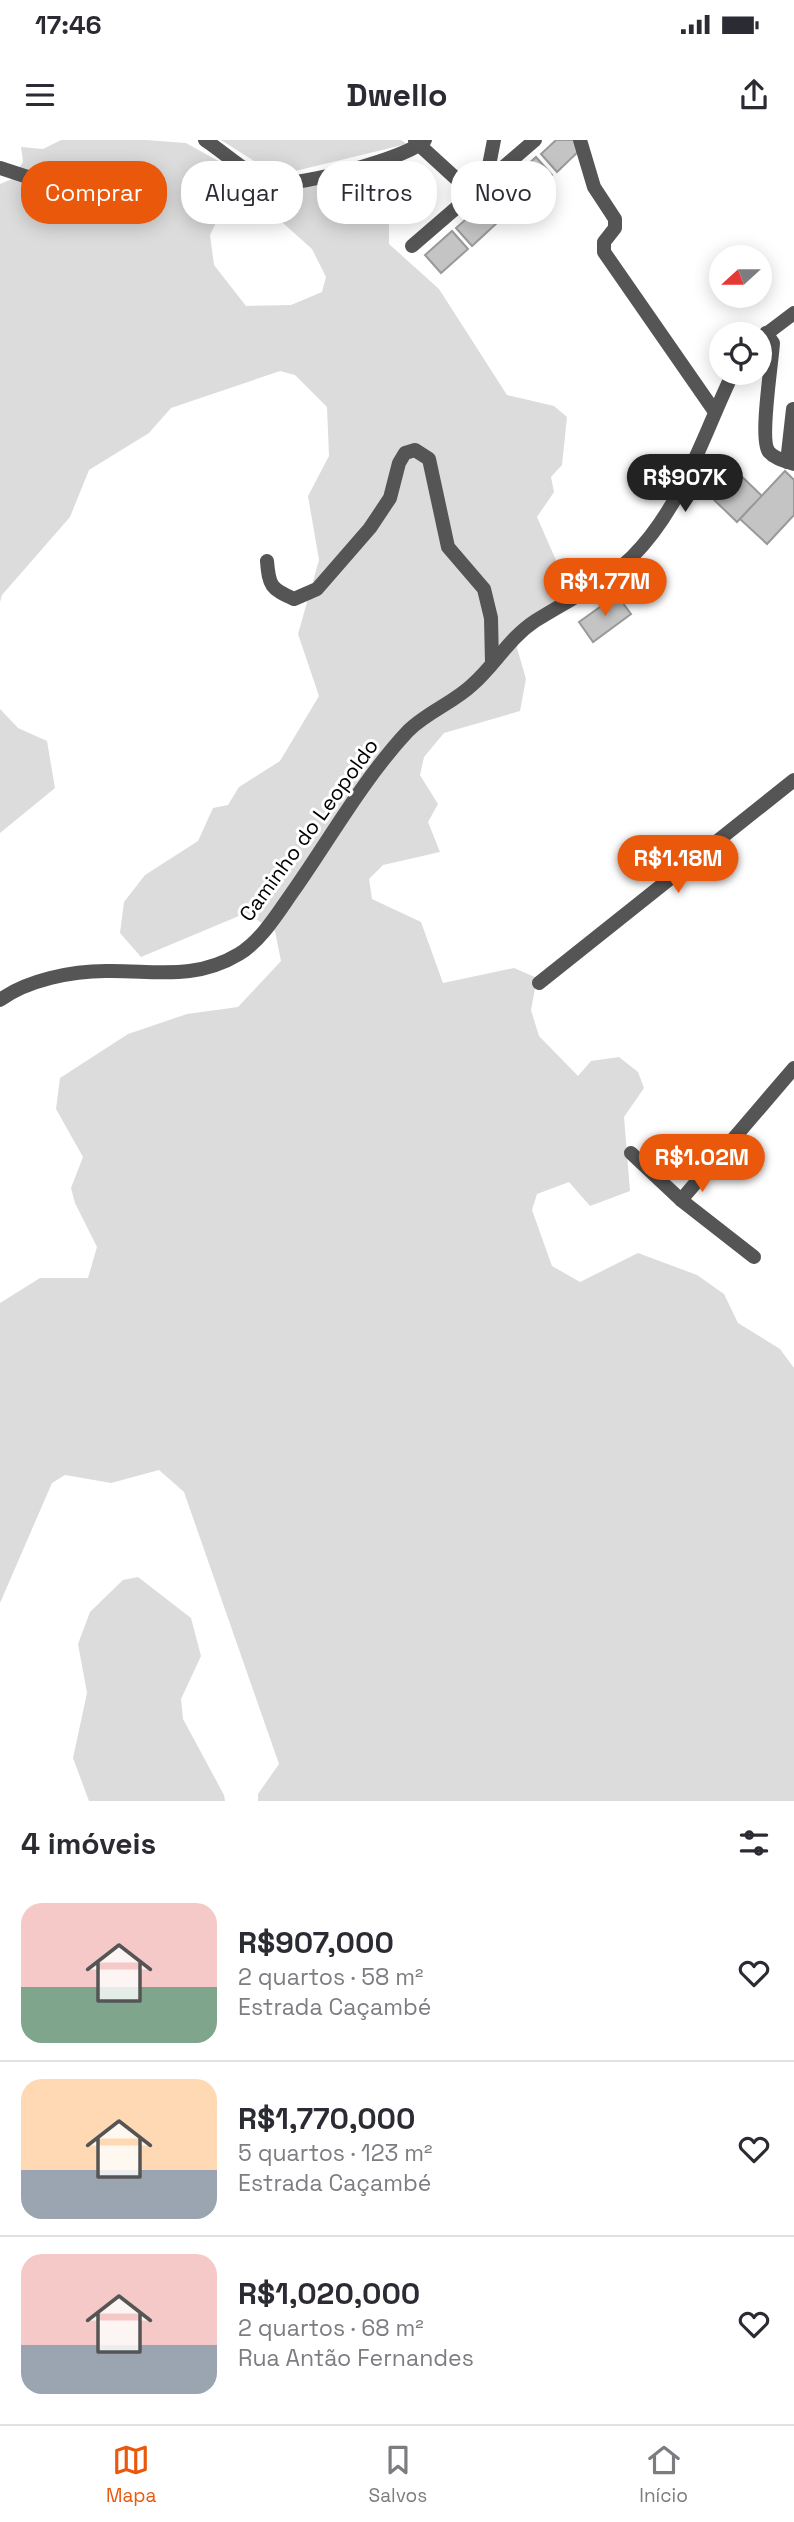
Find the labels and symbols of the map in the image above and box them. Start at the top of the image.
north arrow [709,245,772,308]
pin: R$907K [628,454,742,514]
pin: R$1.77M [540,559,670,618]
street label: Caminho do Leopoldo [233,733,384,927]
pin: R$1.18M [613,836,743,895]
pin: R$1.02M [637,1135,767,1194]

